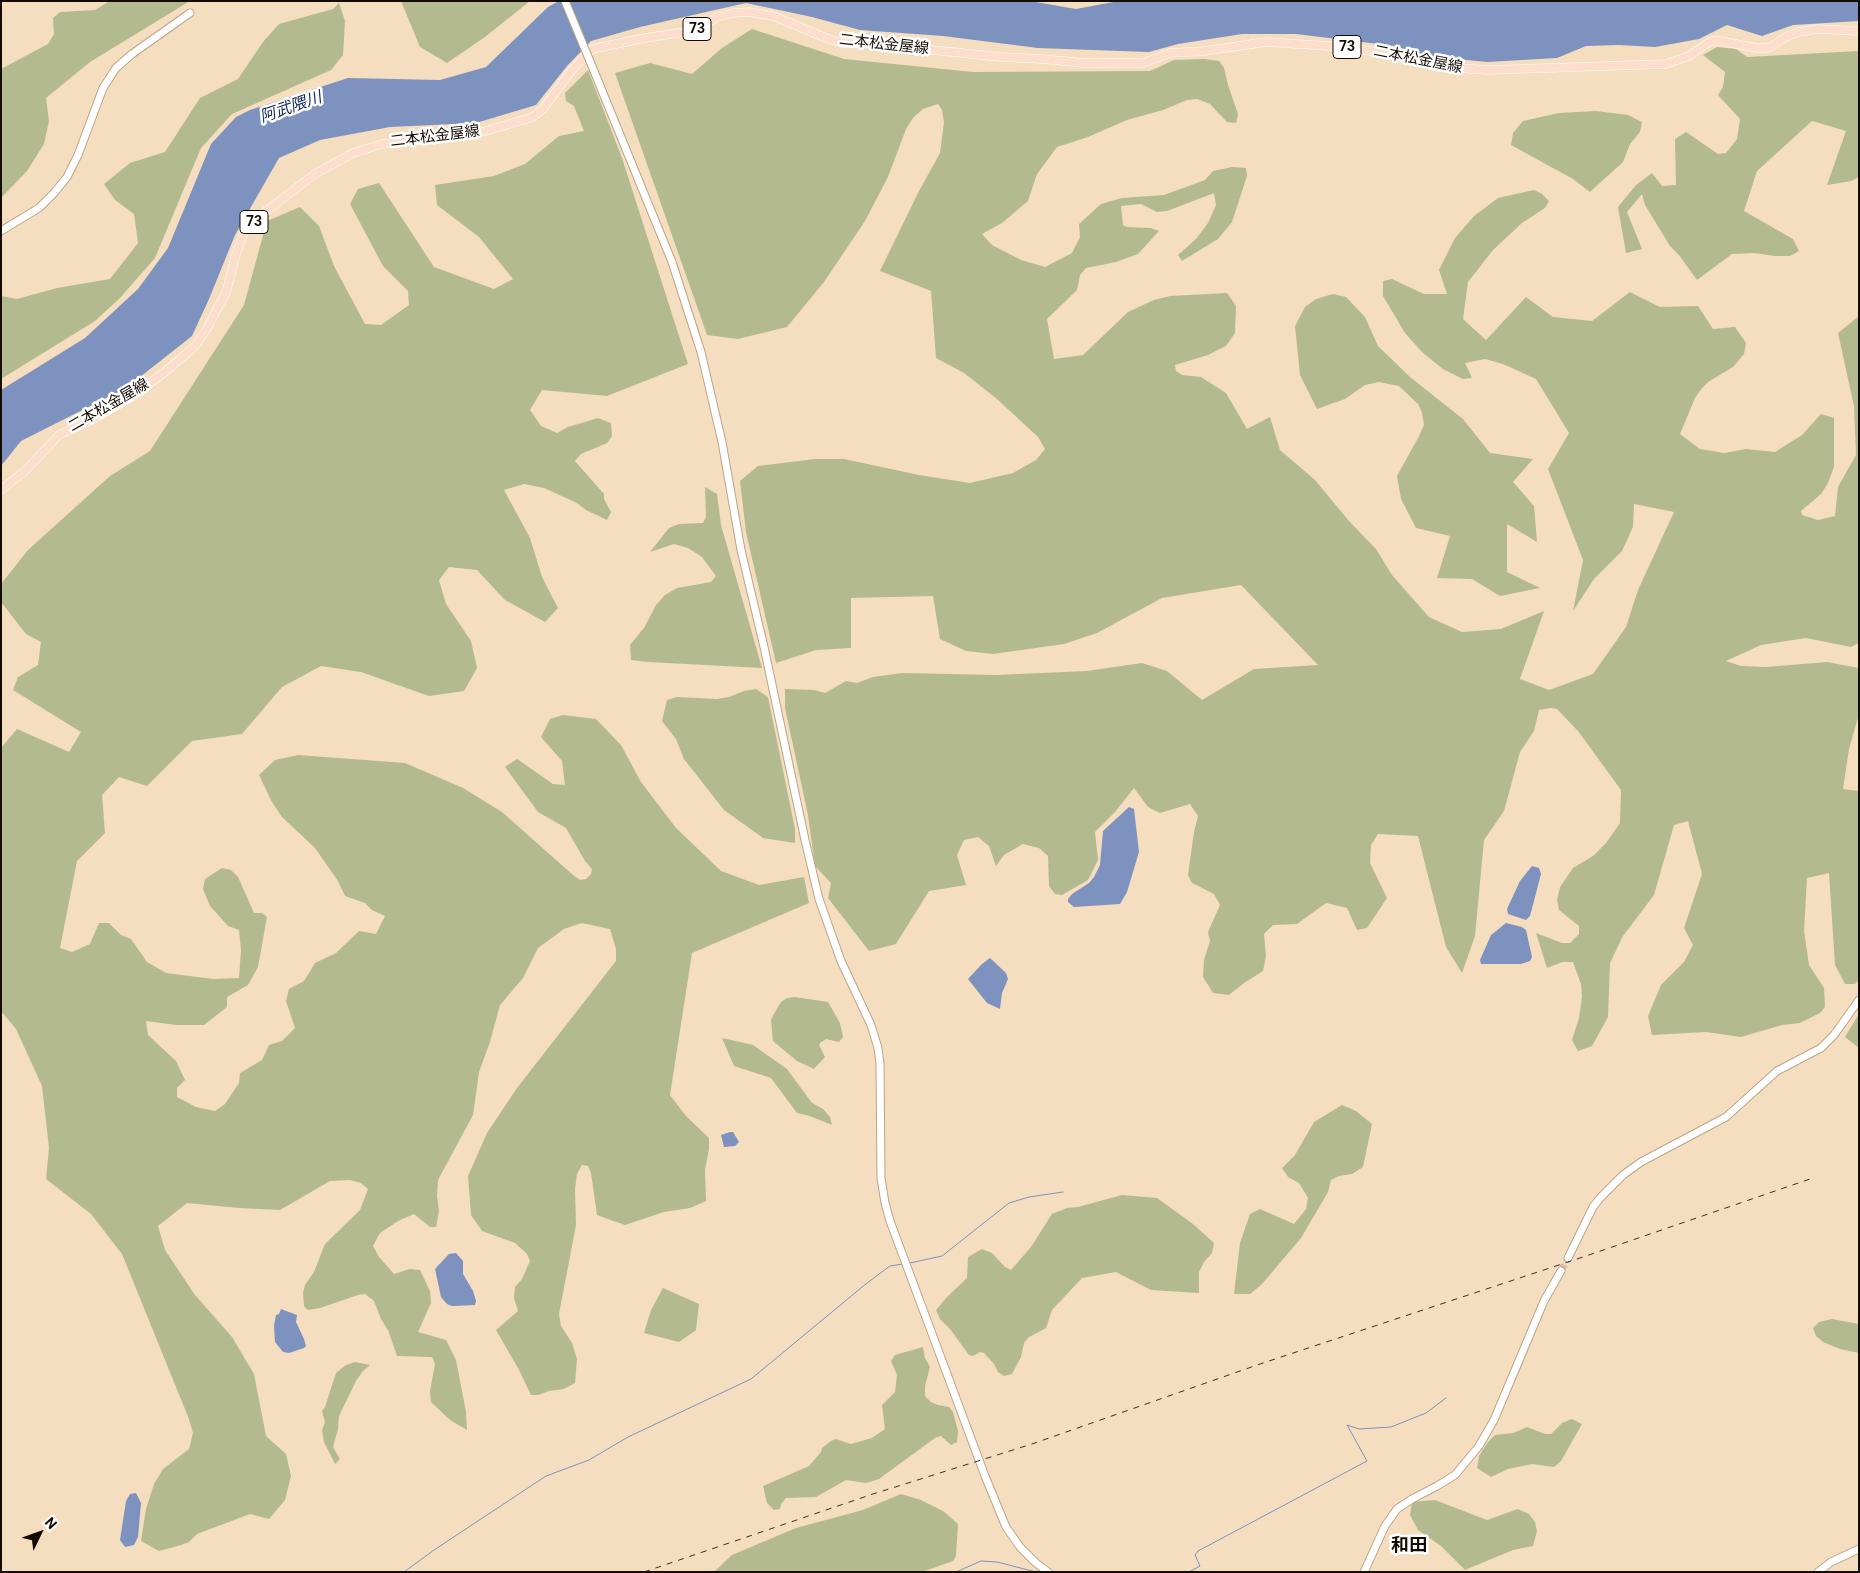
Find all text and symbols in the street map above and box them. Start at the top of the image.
road number: 73 [683,18,711,40]
street label: 二本松金屋線 [838,31,930,59]
road number: 73 [1333,36,1361,58]
street label: 二本松金屋線 [1372,43,1464,77]
water label: 阿武隈川 [258,89,324,127]
street label: 二本松金屋線 [389,123,481,151]
road number: 73 [240,210,268,233]
street label: 二本松金屋線 [66,376,152,436]
north arrow [15,1508,65,1558]
text: N [42,1514,60,1532]
district label: 和田 [1391,1535,1427,1557]

